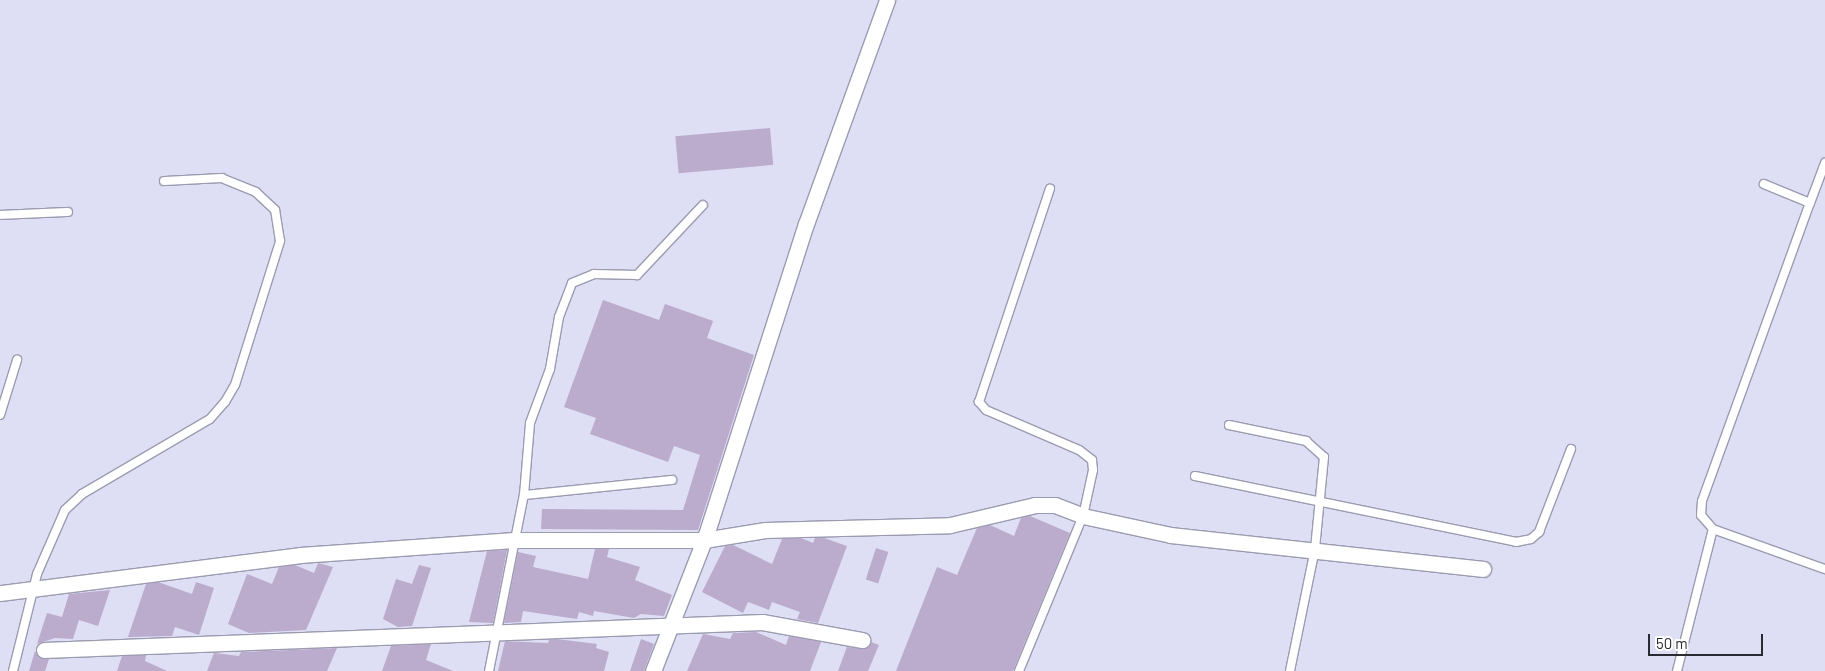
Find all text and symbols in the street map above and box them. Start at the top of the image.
scale bar [1650,624,1765,656]
text: 50 m [1656,634,1688,652]

